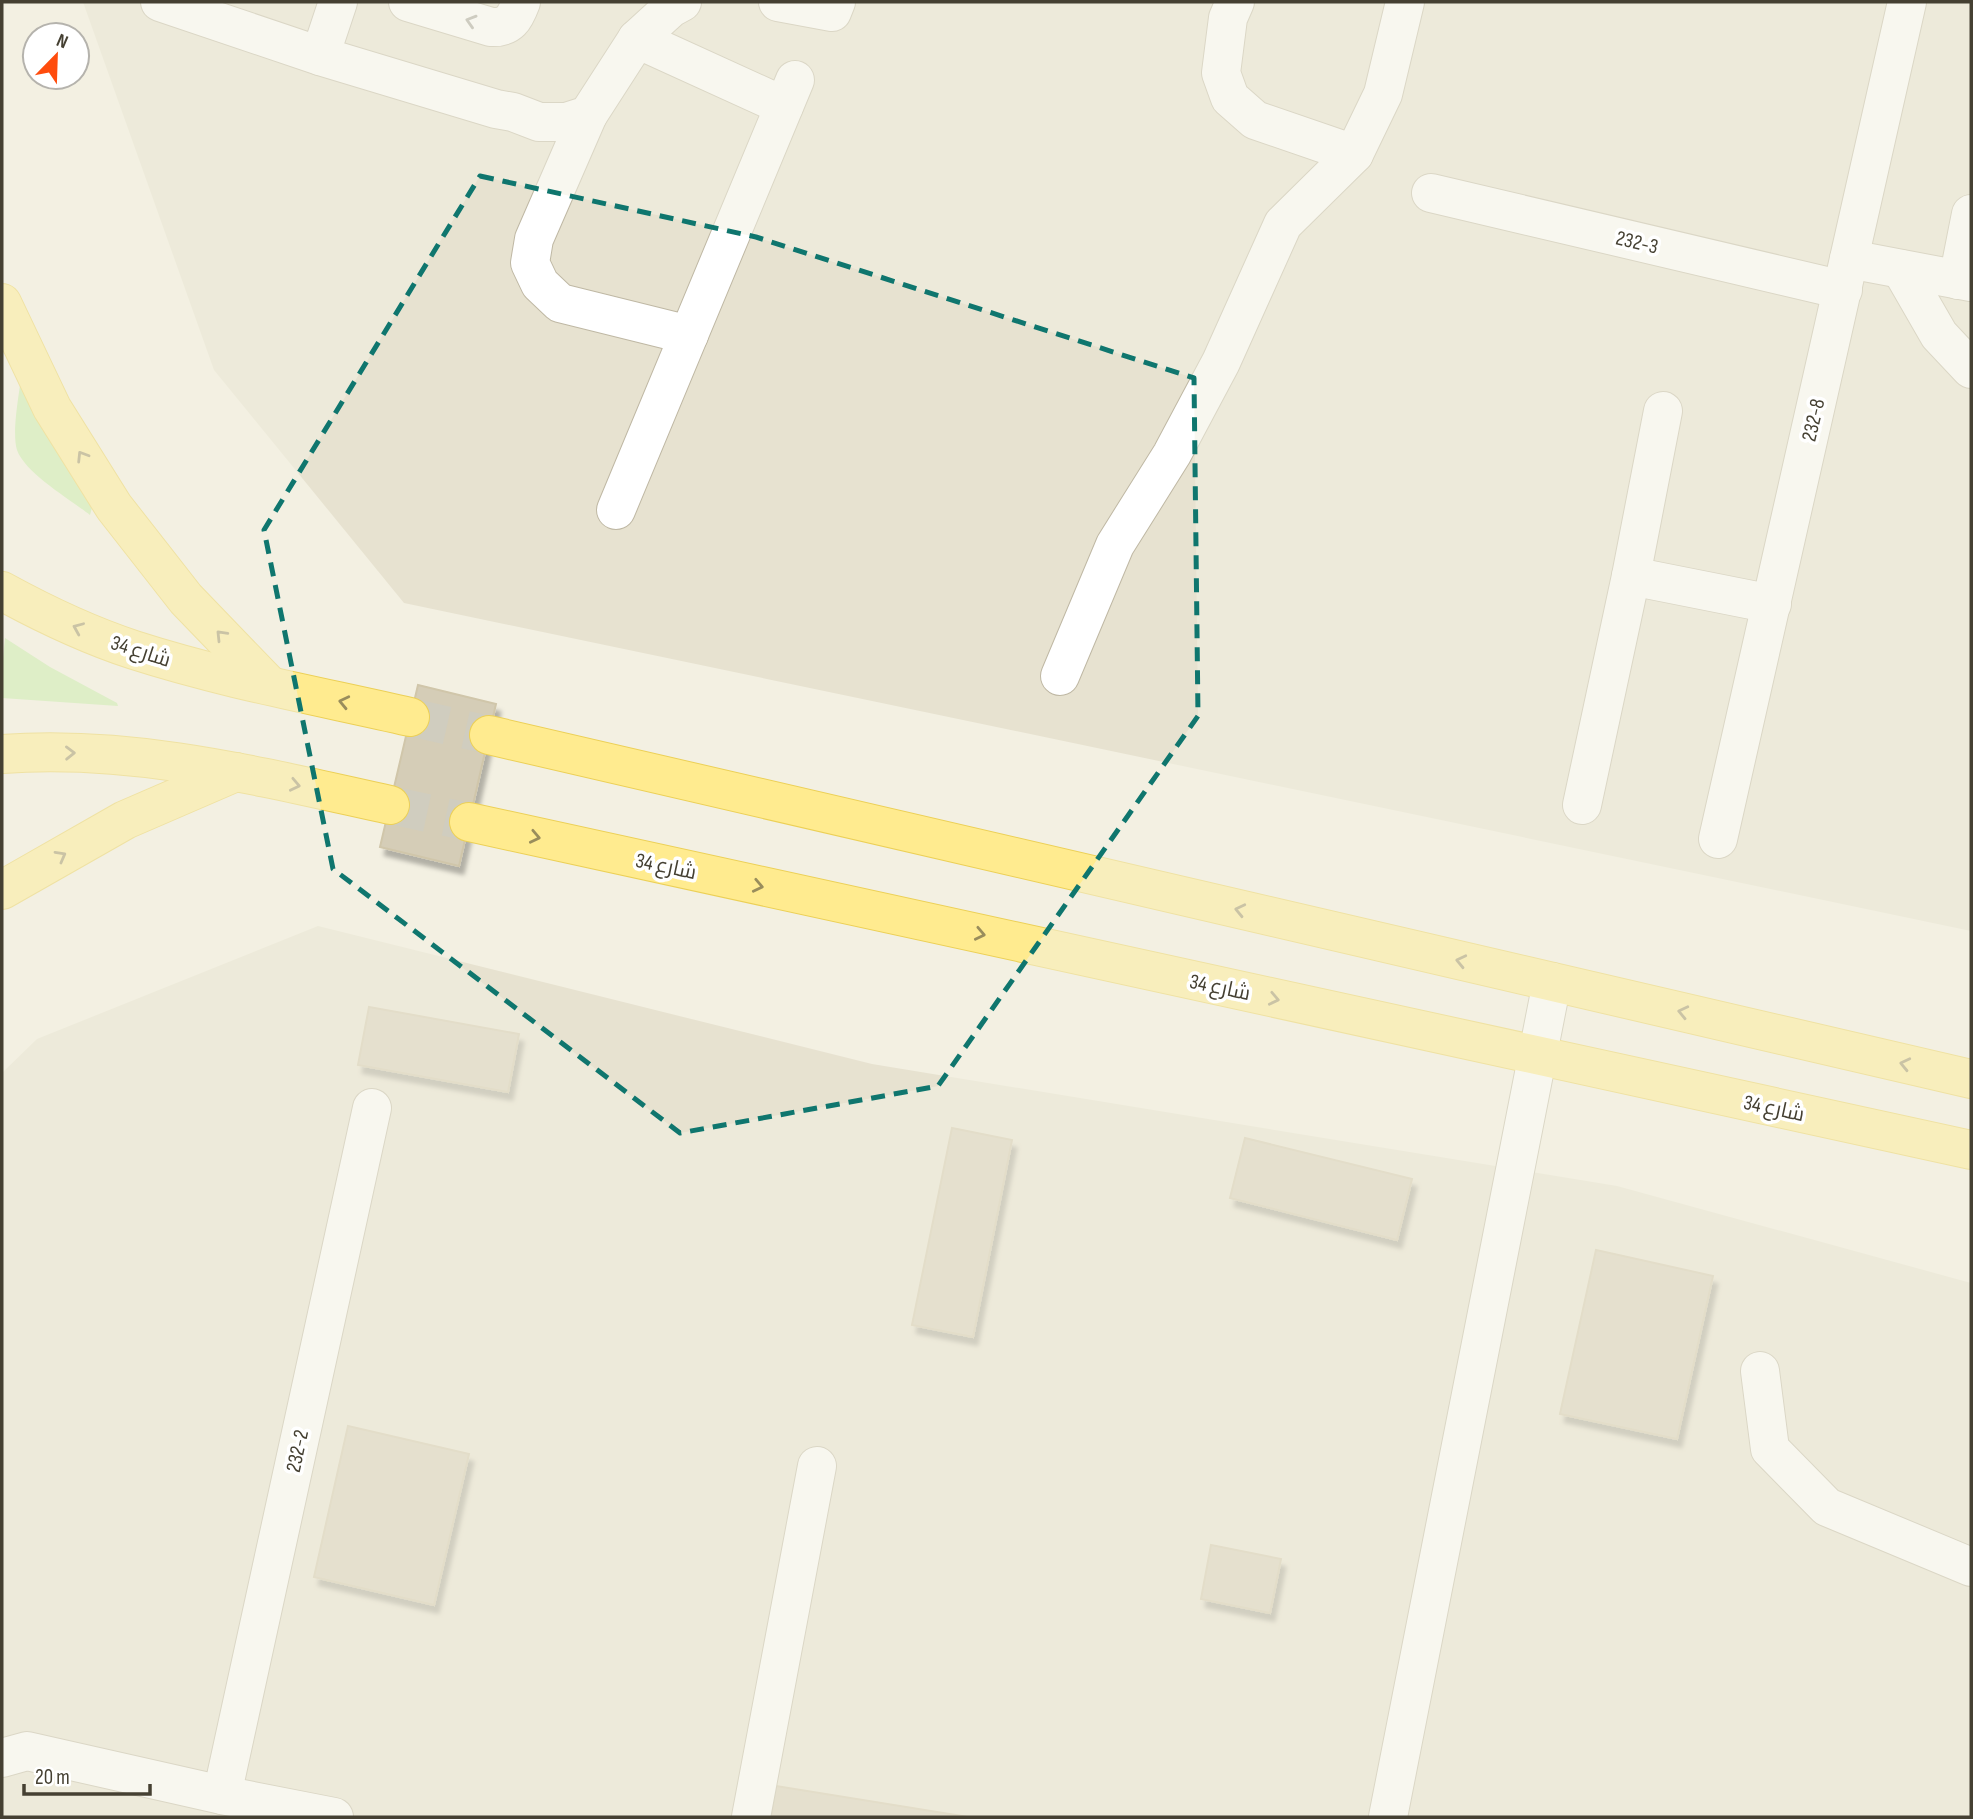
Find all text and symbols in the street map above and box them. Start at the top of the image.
one-way arrow [465,15,477,30]
north arrow [21,21,91,91]
text: N [53,29,71,54]
street label: 232-3 [1613,226,1661,259]
street label: 232-8 [1796,396,1831,444]
one-way arrow [77,450,90,463]
one-way arrow [72,622,85,636]
street label: شارع 34 [107,630,174,674]
one-way arrow [216,630,229,643]
one-way arrow [338,695,350,710]
one-way arrow [65,745,76,760]
one-way arrow [289,776,301,791]
one-way arrow [529,829,541,843]
street label: شارع 34 [633,848,699,886]
one-way arrow [54,851,66,864]
one-way arrow [752,877,764,892]
one-way arrow [1234,903,1246,918]
one-way arrow [974,926,986,941]
one-way arrow [1456,955,1468,969]
street label: شارع 34 [1187,969,1253,1007]
one-way arrow [1268,990,1280,1005]
one-way arrow [1677,1006,1689,1021]
one-way arrow [1899,1057,1911,1072]
street label: شارع 34 [1741,1090,1807,1128]
street label: 232-2 [281,1428,314,1475]
scale bar [24,1752,150,1796]
text: 20 m [35,1765,70,1790]

